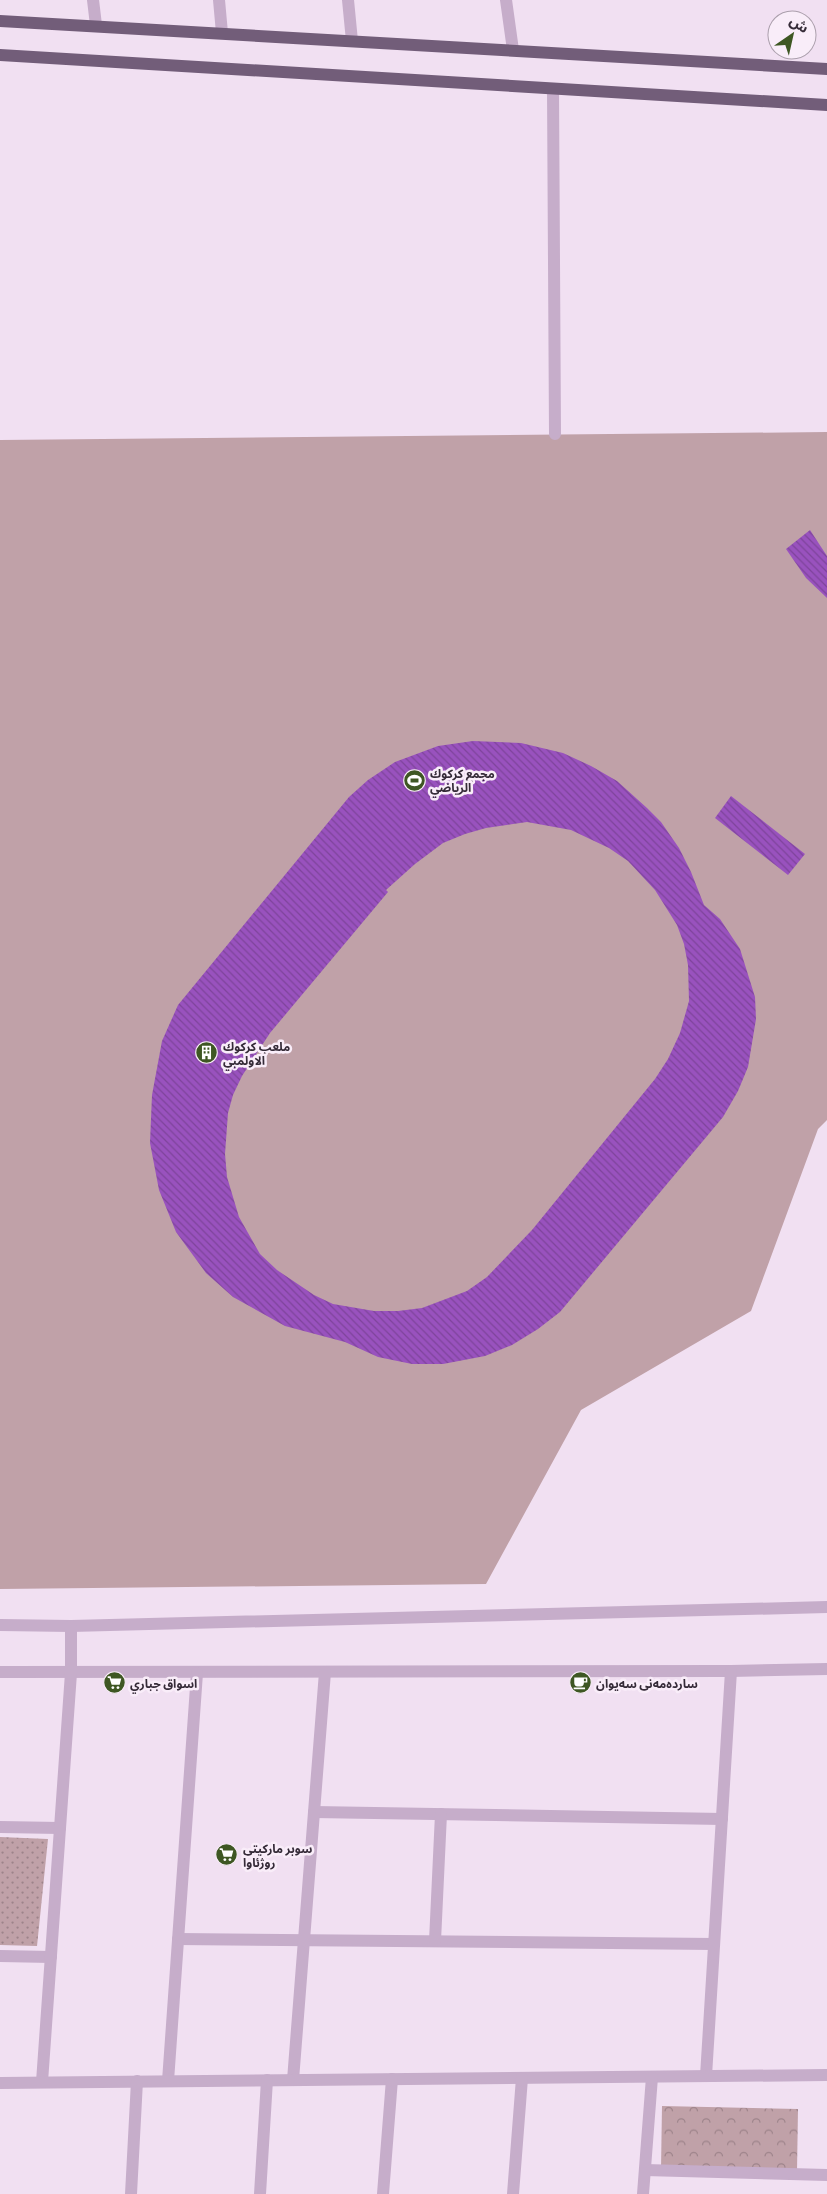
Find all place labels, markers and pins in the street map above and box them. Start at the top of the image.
place label: مجمع كركوك الرياضي [430,766,495,798]
sports icon: مجمع كركوك الرياضي [402,768,426,792]
place label: ملعب كركوك الاولمبي [223,1039,290,1071]
building icon: ملعب كركوك الاولمبي [195,1041,219,1065]
supermarket icon: اسواق جباري [102,1671,126,1695]
cafe icon: ساردەمەنی سەیوان [568,1671,592,1695]
place label: اسواق جباري [130,1676,197,1694]
place label: ساردەمەنی سەیوان [596,1676,698,1691]
place label: سوبر ماركيتى روژئاوا [243,1841,312,1870]
supermarket icon: سوبر ماركيتى روژئاوا [215,1843,239,1867]

